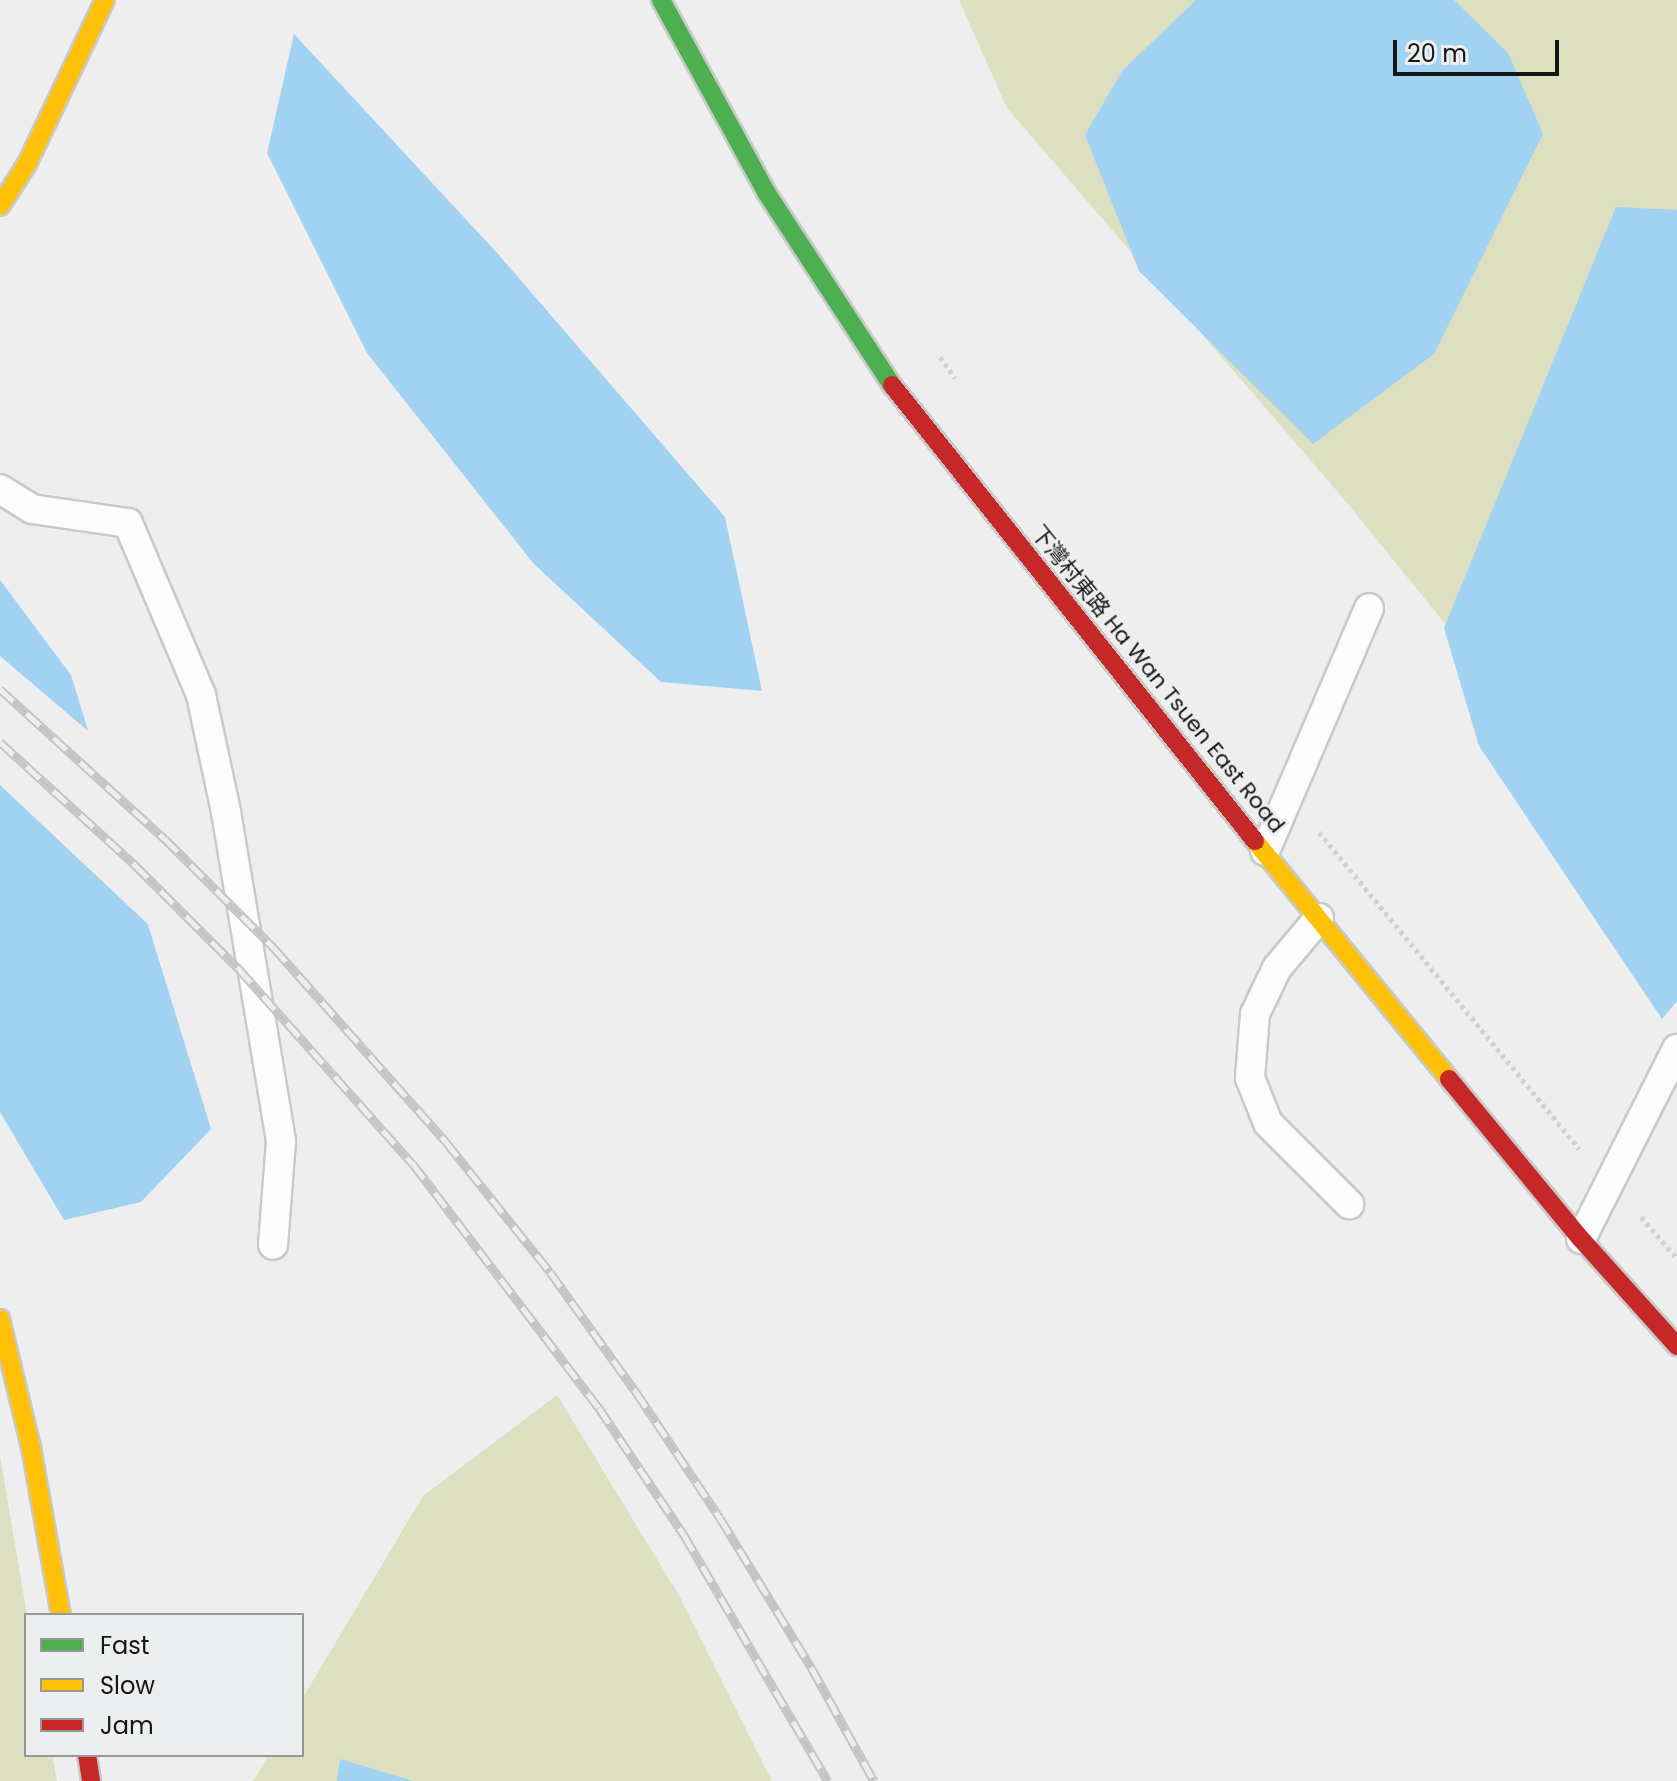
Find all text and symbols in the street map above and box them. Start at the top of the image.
scale bar [1397,24,1563,74]
text: 20 m [1407,37,1467,70]
street label: 下灣村東路 Ha Wan Tsuen East Road [1026,520,1290,838]
legend [24,1613,304,1757]
text: Fast [100,1629,150,1662]
text: Slow [100,1669,155,1702]
text: Jam [100,1709,154,1742]

